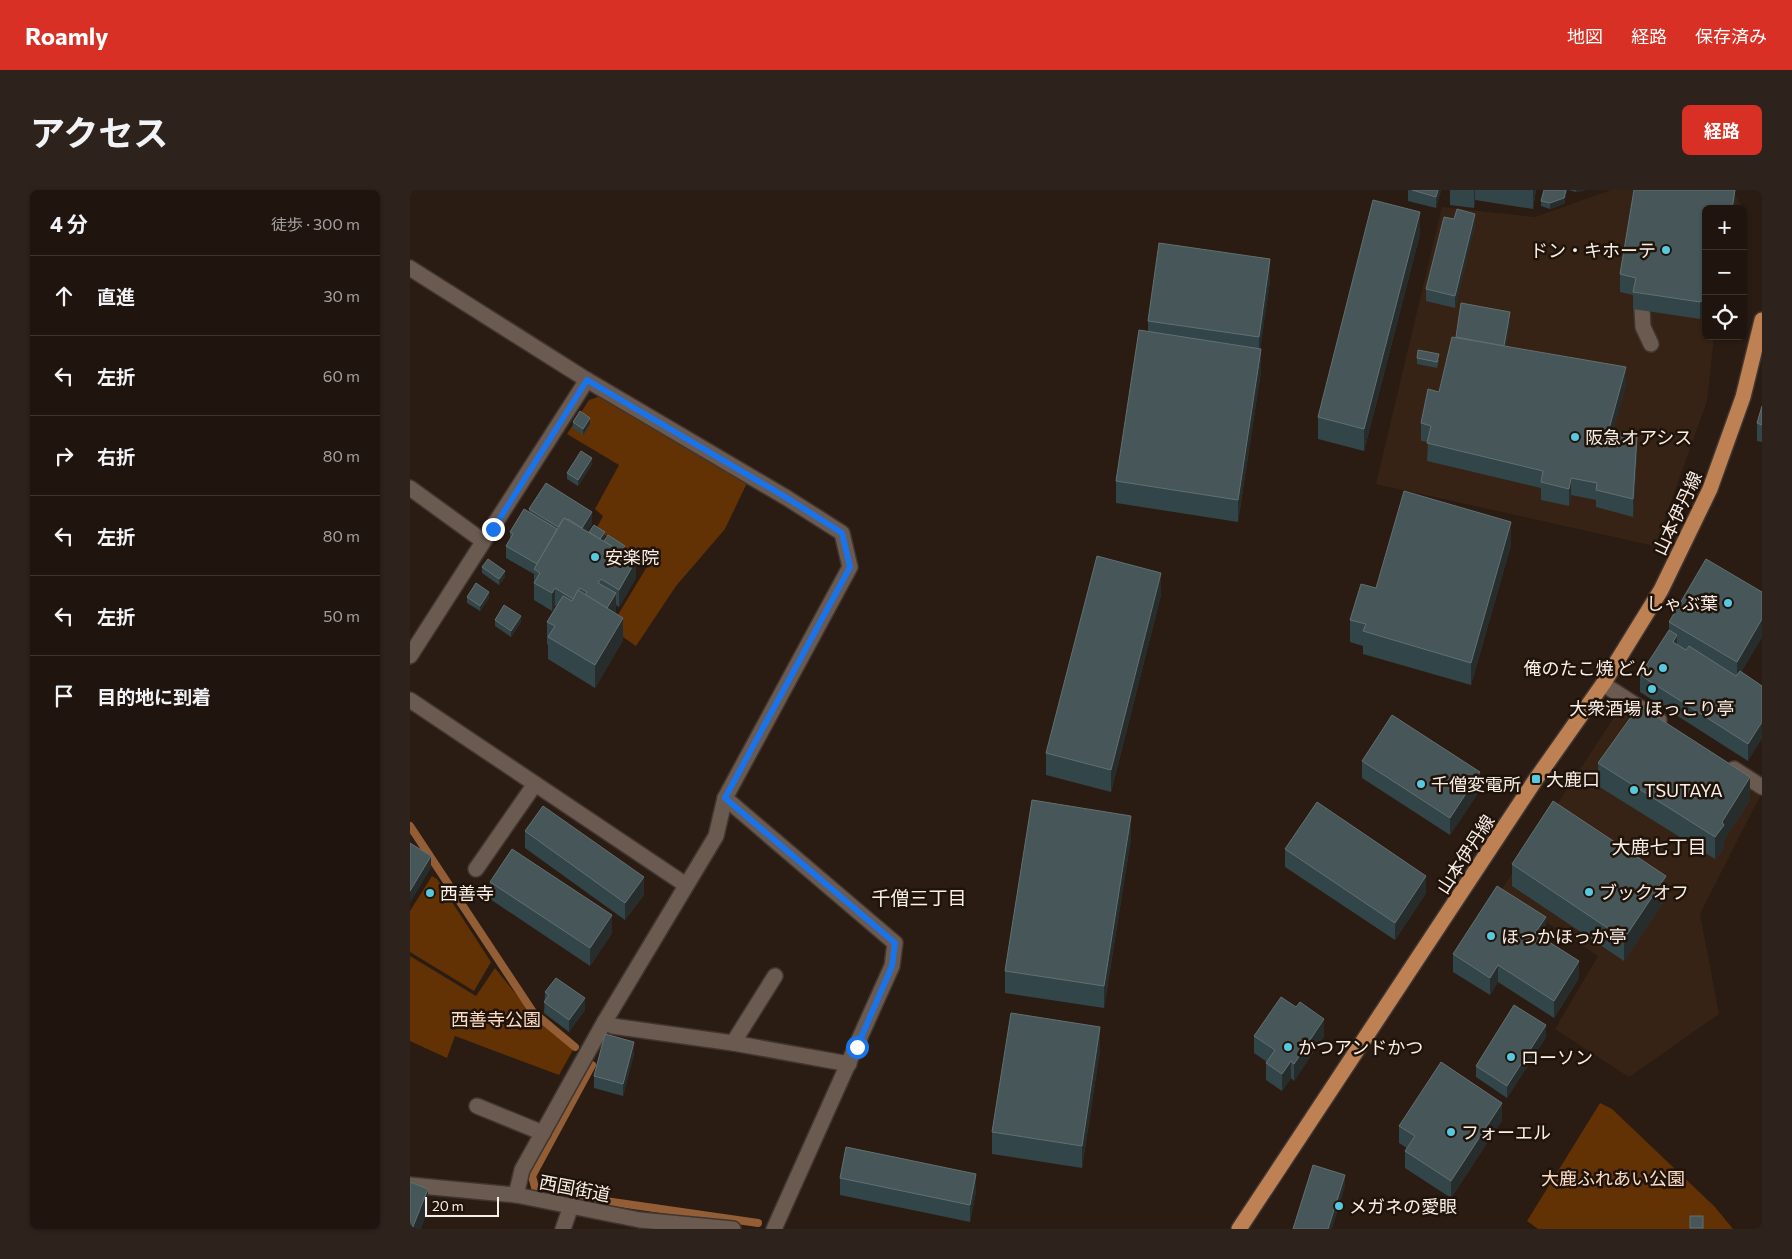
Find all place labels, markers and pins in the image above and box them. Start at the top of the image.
place label: ドン・キホーテ [1530,239,1656,261]
marker: ドン・キホーテ [1660,244,1672,256]
place label: 阪急オアシス [1585,426,1692,448]
marker: 阪急オアシス [1569,431,1581,443]
place label: 安楽院 [605,546,659,568]
marker: 安楽院 [589,551,601,563]
place label: しゃぶ葉 [1646,592,1718,614]
marker: しゃぶ葉 [1722,597,1734,609]
place label: 俺のたこ焼 どん [1524,657,1653,679]
marker: 俺のたこ焼 どん [1657,662,1669,674]
marker: 大衆酒場 ほっこり亭 [1646,683,1658,695]
place label: 大衆酒場 ほっこり亭 [1569,697,1735,719]
place label: 大鹿口 [1546,768,1600,790]
place label: 千僧変電所 [1431,773,1521,795]
marker: 大鹿口 [1530,773,1542,785]
marker: 千僧変電所 [1415,778,1427,790]
place label: TSUTAYA [1644,779,1723,801]
marker: TSUTAYA [1628,784,1640,796]
place label: ブックオフ [1599,881,1689,903]
place label: 西善寺 [440,882,494,904]
marker: ブックオフ [1583,886,1595,898]
marker: 西善寺 [424,887,436,899]
place label: ほっかほっか亭 [1501,925,1627,947]
marker: ほっかほっか亭 [1485,930,1497,942]
place label: かつアンドかつ [1298,1036,1423,1058]
marker: かつアンドかつ [1282,1041,1294,1053]
place label: ローソン [1521,1046,1593,1068]
marker: ローソン [1505,1051,1517,1063]
place label: フォーエル [1461,1121,1551,1143]
marker: フォーエル [1445,1126,1457,1138]
place label: メガネの愛眼 [1349,1195,1457,1217]
marker: メガネの愛眼 [1333,1200,1345,1212]

